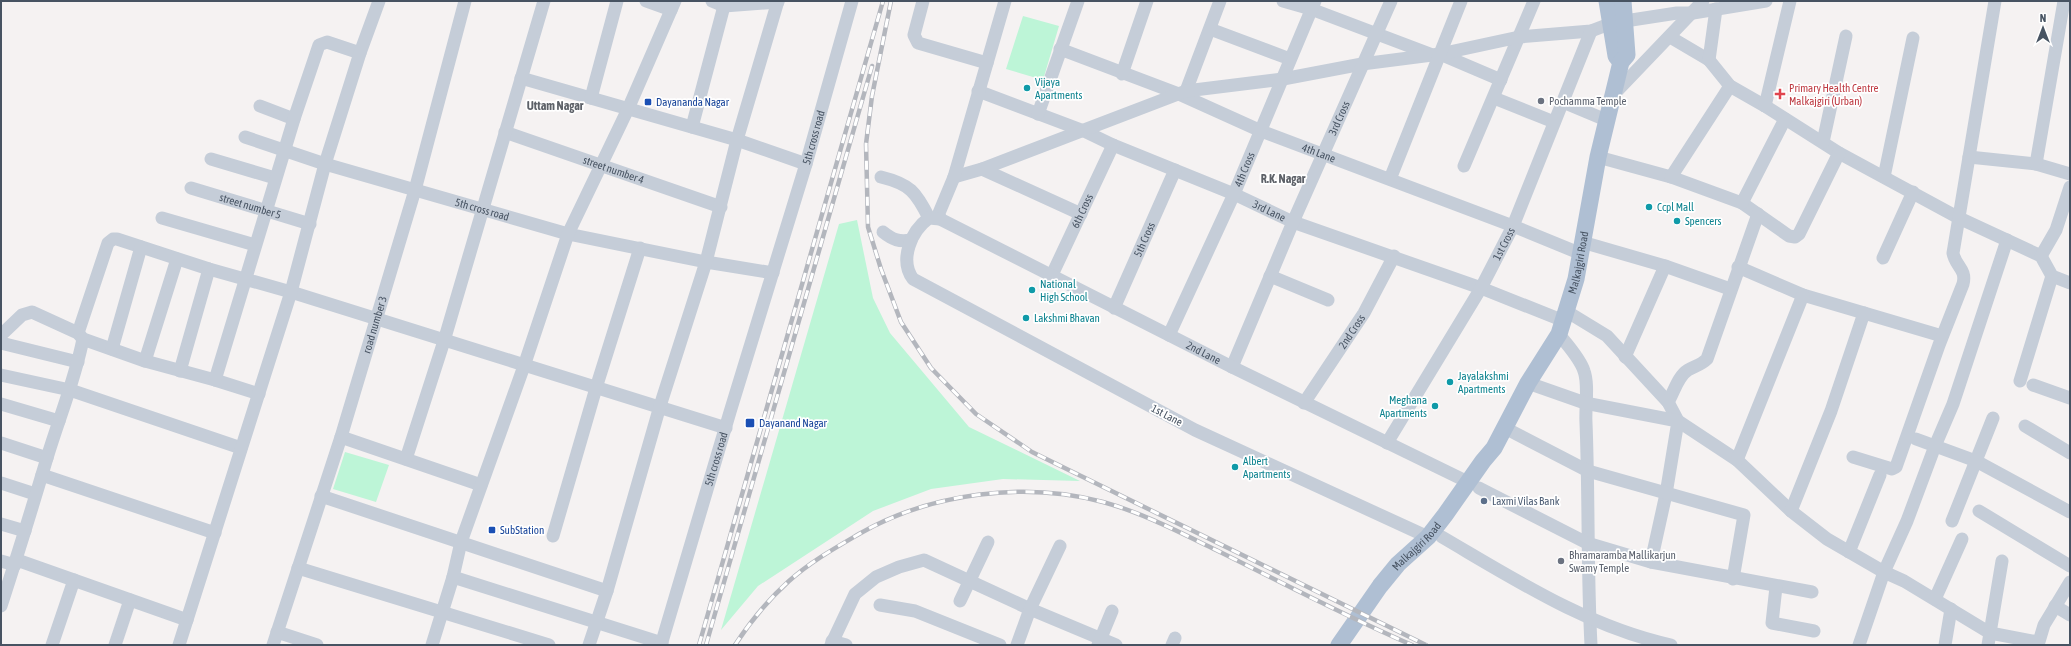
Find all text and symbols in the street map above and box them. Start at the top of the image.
north arrow [2023,8,2063,48]
text: N [2040,12,2046,24]
place label: Vijaya Apartments [1035,76,1082,101]
place label: Primary Health Centre Malkajgiri (Urban) [1789,82,1879,107]
marker: Vijaya Apartments [1022,83,1032,93]
marker: Primary Health Centre Malkajgiri (Urban) [1774,88,1786,100]
place label: Pochamma Temple [1549,95,1627,107]
place label: Dayananda Nagar [656,96,730,108]
marker: Pochamma Temple [1536,96,1546,106]
marker: Dayananda Nagar [643,97,653,107]
district label: Uttam Nagar [527,99,584,113]
street label: 3rd Cross [1326,99,1352,137]
street label: 5th cross road [800,109,827,166]
street label: 4th Lane [1300,141,1337,165]
street label: 4th Cross [1232,150,1257,188]
street label: street number 4 [582,154,646,186]
district label: R.K. Nagar [1261,172,1306,186]
street label: street number 5 [218,191,283,221]
street label: 6th Cross [1069,192,1095,230]
street label: 5th cross road [454,196,511,223]
street label: 3rd Lane [1251,198,1288,224]
place label: Ccpl Mall [1657,201,1694,213]
marker: Ccpl Mall [1644,202,1654,212]
place label: Spencers [1685,215,1721,227]
marker: Spencers [1672,216,1682,226]
street label: 5th Cross [1131,220,1157,258]
street label: 1st Cross [1490,225,1517,262]
street label: Malkajgiri Road [1566,230,1590,295]
place label: National High School [1040,278,1088,303]
marker: National High School [1027,285,1037,295]
street label: road number 3 [360,295,389,355]
place label: Lakshmi Bhavan [1034,312,1100,324]
street label: 2nd Cross [1336,312,1367,351]
marker: Lakshmi Bhavan [1021,313,1031,323]
street label: 2nd Lane [1184,339,1223,366]
place label: Jayalakshmi Apartments [1458,370,1509,395]
marker: Jayalakshmi Apartments [1445,377,1455,387]
place label: Meghana Apartments [1380,394,1427,419]
marker: Meghana Apartments [1430,401,1440,411]
street label: 1st Lane [1149,402,1185,428]
marker: Dayanand Nagar [744,417,756,429]
place label: Dayanand Nagar [759,417,828,429]
street label: 5th cross road [702,431,730,487]
place label: Albert Apartments [1243,455,1290,480]
marker: Albert Apartments [1230,462,1240,472]
place label: Laxmi Vilas Bank [1492,495,1560,507]
marker: Laxmi Vilas Bank [1479,496,1489,506]
street label: Malkajgiri Road [1390,520,1443,572]
place label: SubStation [500,524,544,536]
marker: SubStation [487,525,497,535]
place label: Bhramaramba Mallikarjun Swamy Temple [1569,549,1676,574]
marker: Bhramaramba Mallikarjun Swamy Temple [1556,556,1566,566]

